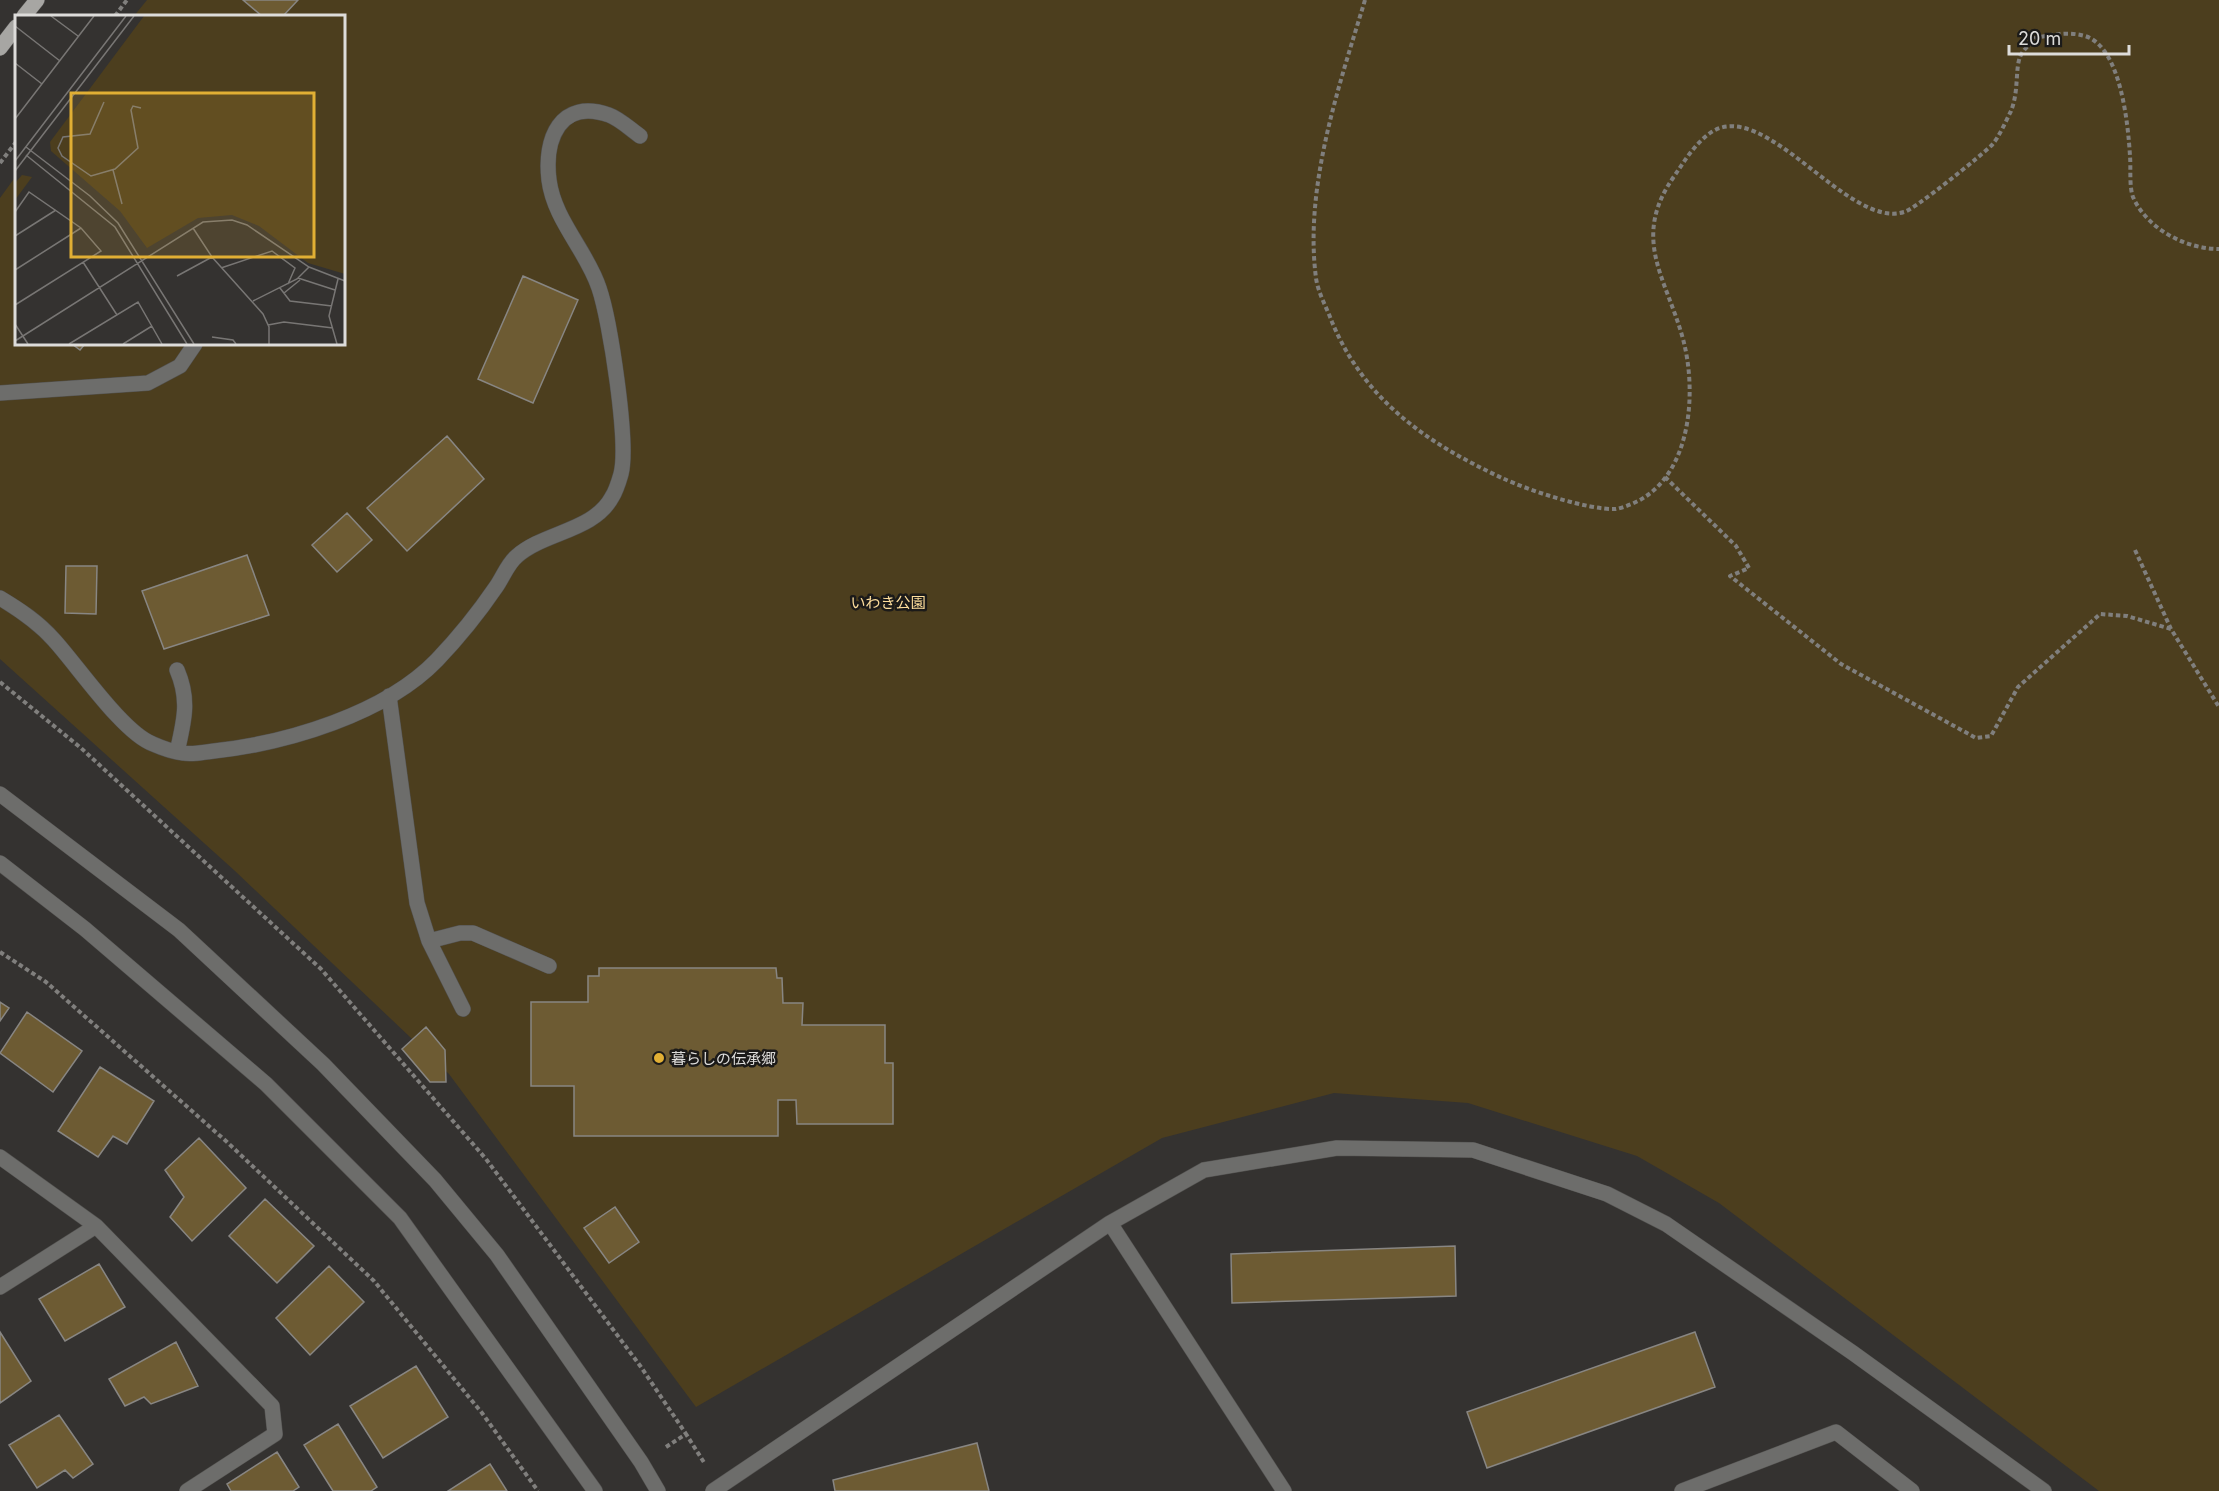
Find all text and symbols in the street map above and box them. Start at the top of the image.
inset map [15,15,345,345]
scale bar [2009,18,2129,56]
text: 20 m [2018,28,2061,49]
park label: いわき公園 [850,593,926,612]
place label: 暮らしの伝承郷 [671,1049,776,1068]
marker: 暮らしの伝承郷 [652,1051,666,1065]

